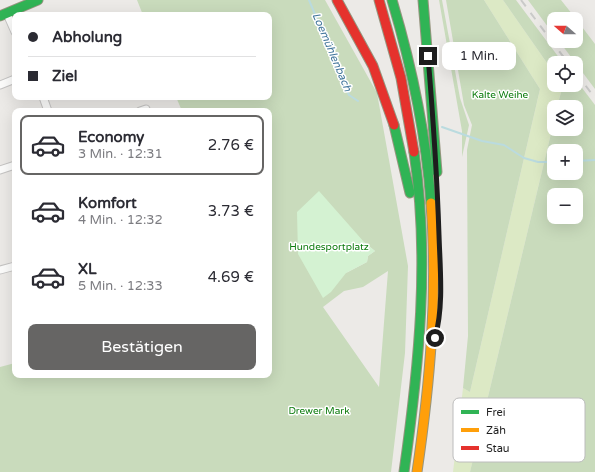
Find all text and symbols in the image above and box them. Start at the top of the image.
water label: Loemühlenbach [310,11,355,93]
north arrow [547,12,583,48]
map controls [547,12,583,224]
text: Abholung [52,28,122,46]
callout: 1 Min. [442,42,516,70]
route end [419,47,437,65]
text: 1 Min. [460,48,498,64]
button: locate [547,56,583,92]
text: Ziel [52,67,78,85]
park label: Kalte Weihe [472,89,529,101]
button: layers [547,100,583,136]
icon: car [30,127,66,163]
text: Economy [78,128,144,146]
text: 2.76 € [208,136,254,154]
button: + [547,144,583,180]
text: 3 Min. · 12:31 [78,146,163,162]
button: − [547,188,583,224]
icon: car [30,193,66,229]
text: Komfort [78,194,137,212]
text: 3.73 € [208,202,254,220]
text: 4 Min. · 12:32 [78,212,163,228]
park label: Hundesportplatz [289,241,369,253]
icon: car [30,259,66,295]
text: XL [78,260,97,278]
text: 4.69 € [208,268,254,286]
text: 5 Min. · 12:33 [78,278,163,294]
button: Bestätigen [28,324,256,370]
route start [426,329,444,347]
legend [453,398,585,462]
park label: Drewer Mark [288,405,350,417]
text: Frei [486,406,505,419]
text: Zäh [486,424,506,437]
text: Stau [486,442,510,455]

